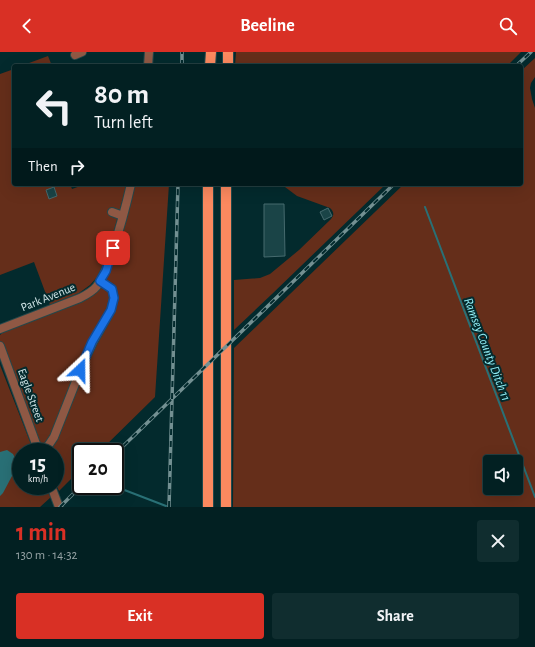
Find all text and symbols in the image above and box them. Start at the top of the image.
icon: back [16,15,38,37]
icon: search [497,15,519,37]
text: Beeline [240,17,295,35]
icon: left [28,80,80,132]
text: 80 m [94,81,149,109]
text: Turn left [94,114,153,132]
icon: right [66,156,88,178]
text: Then [28,159,58,174]
pin [96,231,130,265]
icon: arrive [102,237,124,259]
street label: Park Avenue [19,281,77,313]
water label: Ramsey County Ditch 11 [461,296,512,403]
position arrow [59,349,101,391]
street label: Eagle Street [16,367,46,423]
speed limit sign: 20 [72,443,124,495]
text: 15 [30,454,46,474]
map controls [483,455,523,495]
button: sound [483,455,523,495]
text: km/h [28,474,48,484]
button: close [477,520,519,562]
text: 1 min [16,521,67,545]
text: 130 m · 14:32 [16,549,77,562]
button: Exit [16,593,264,639]
button: Share [272,593,519,639]

